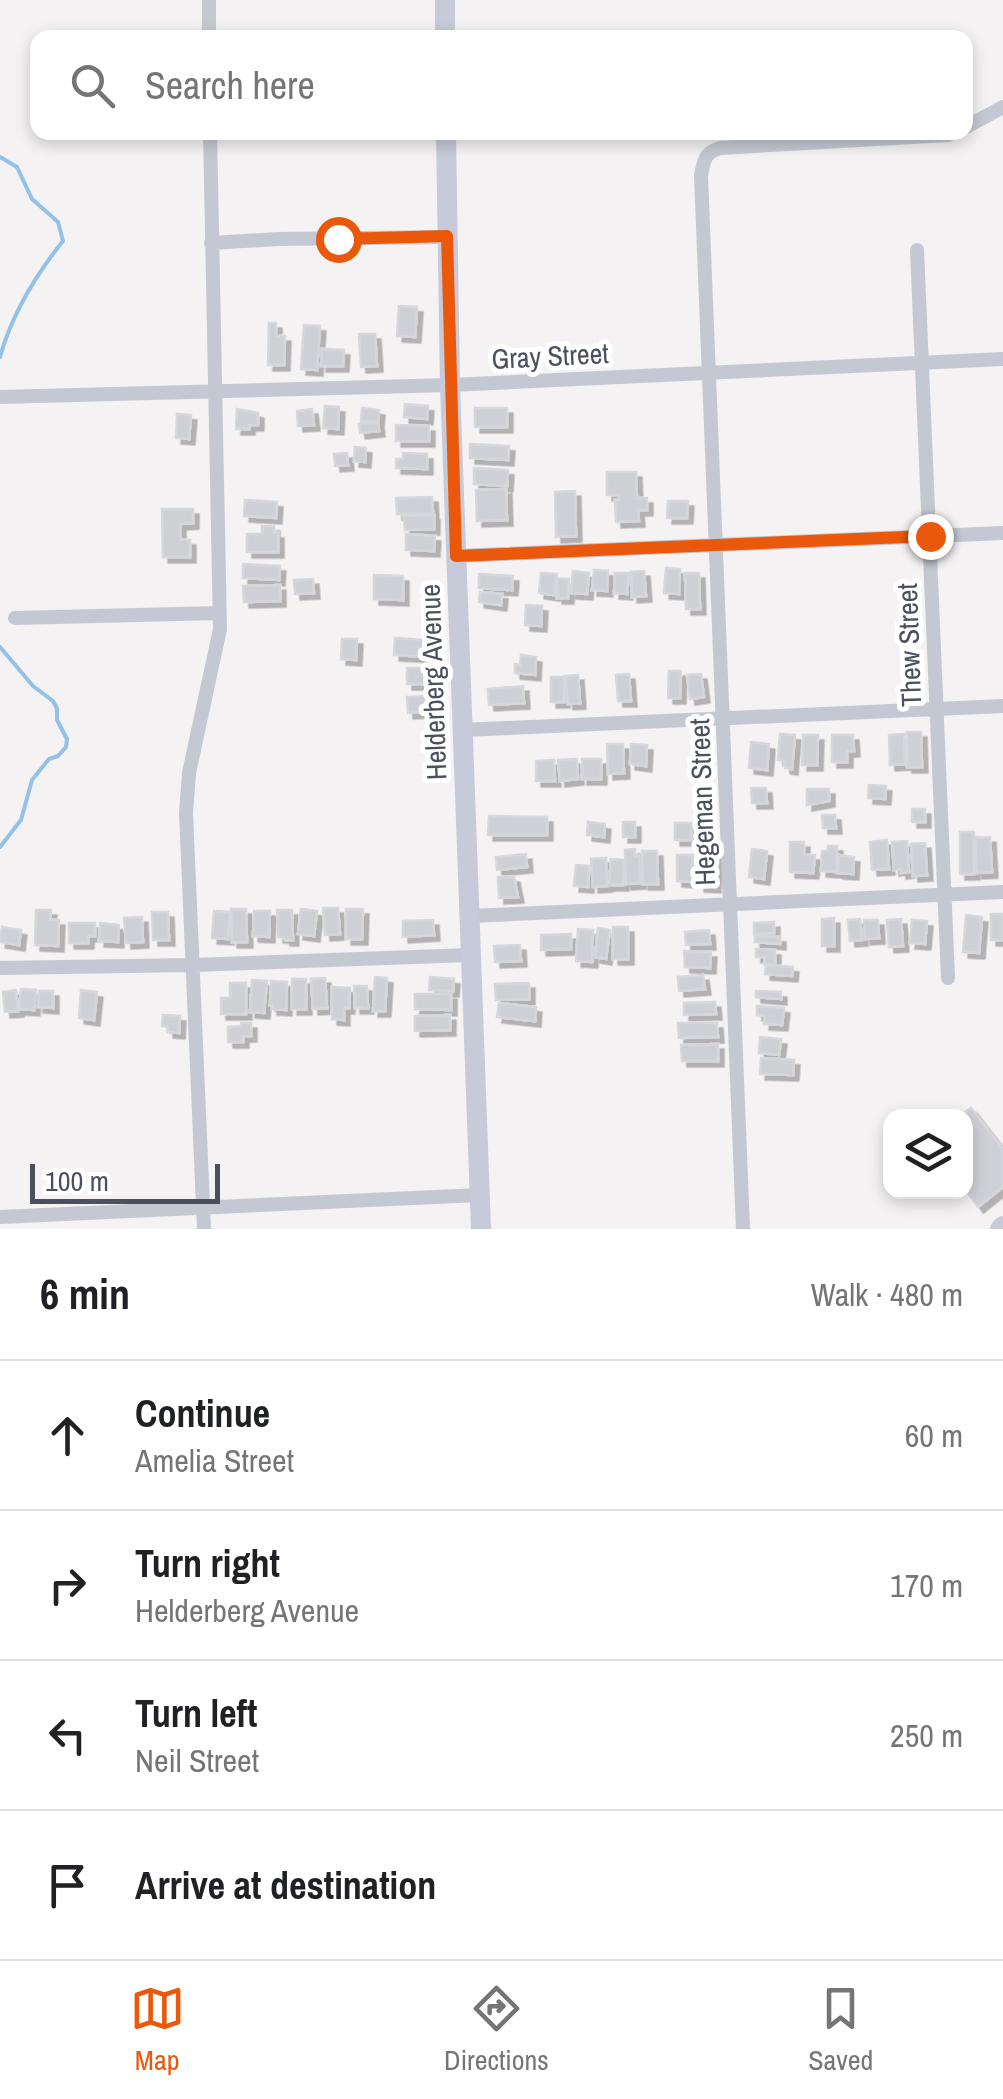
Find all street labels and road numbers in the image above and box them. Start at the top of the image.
street label: Gray Street [490,334,610,378]
street label: Thew Street [888,582,930,708]
street label: Helderberg Avenue [411,583,455,781]
street label: Hegeman Street [680,718,724,886]

